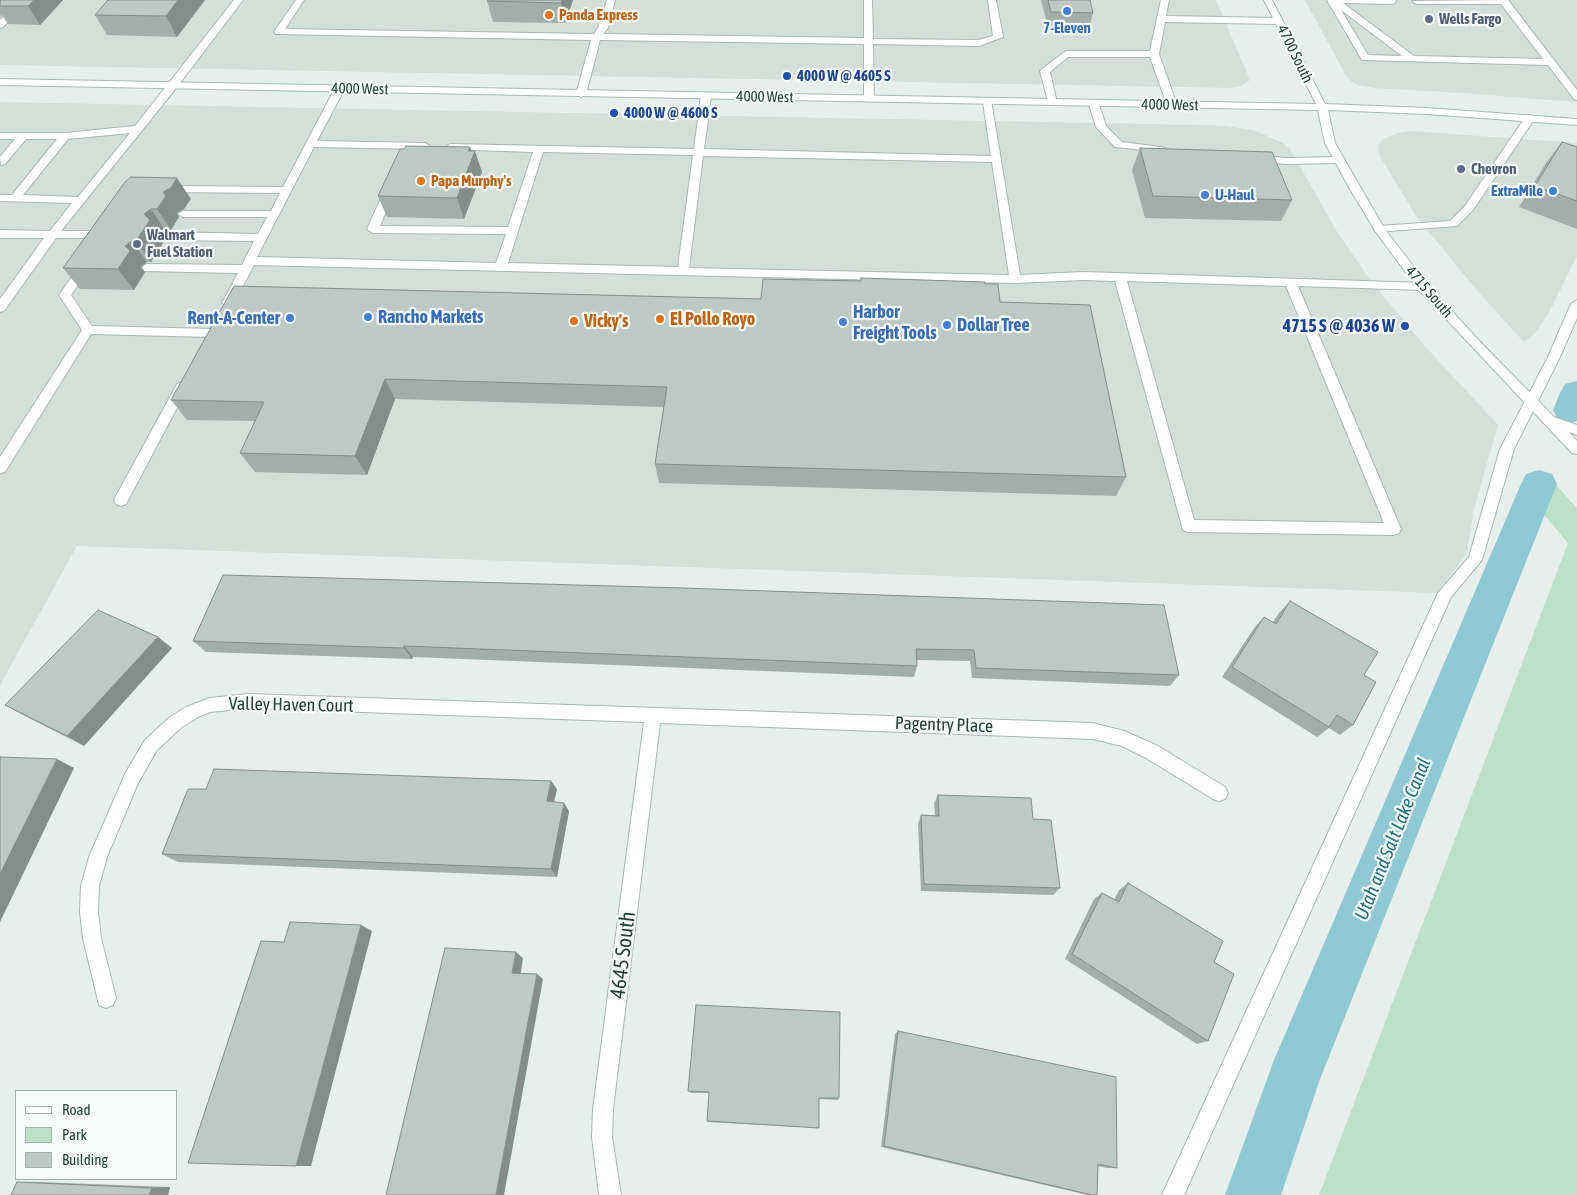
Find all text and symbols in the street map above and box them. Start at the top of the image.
marker: 7-Eleven [1061,5,1073,17]
place label: Panda Express [559,6,638,24]
marker: Panda Express [543,9,555,21]
place label: Wells Fargo [1439,10,1501,28]
marker: Wells Fargo [1423,13,1435,25]
place label: 7-Eleven [1043,19,1091,37]
street label: 4700 South [1273,22,1317,86]
place label: 4000 W @ 4605 S [797,67,890,85]
marker: 4000 W @ 4605 S [781,70,793,82]
street label: 4000 West [331,80,389,98]
street label: 4000 West [736,88,794,106]
street label: 4000 West [1141,96,1199,114]
place label: 4000 W @ 4600 S [624,104,717,122]
marker: 4000 W @ 4600 S [608,107,620,119]
place label: Chevron [1471,160,1517,178]
marker: Chevron [1455,163,1467,175]
place label: Papa Murphy's [431,172,511,190]
marker: Papa Murphy's [415,175,427,187]
place label: ExtraMile [1491,182,1543,200]
marker: ExtraMile [1547,185,1559,197]
place label: U-Haul [1215,186,1255,204]
marker: U-Haul [1199,189,1211,201]
place label: Walmart Fuel Station [147,226,213,261]
marker: Walmart Fuel Station [131,238,143,250]
street label: 4715 South [1402,263,1456,321]
place label: Harbor Freight Tools [853,301,937,344]
place label: Rancho Markets [378,306,483,328]
place label: Rent-A-Center [188,307,280,329]
place label: El Pollo Royo [670,308,755,330]
place label: Vicky's [584,310,628,332]
marker: Rancho Markets [362,311,374,323]
marker: Rent-A-Center [284,312,296,324]
marker: El Pollo Royo [654,313,666,325]
place label: Dollar Tree [957,314,1030,336]
marker: Vicky's [568,315,580,327]
place label: 4715 S @ 4036 W [1283,315,1395,337]
marker: Harbor Freight Tools [837,316,849,328]
marker: Dollar Tree [941,319,953,331]
marker: 4715 S @ 4036 W [1399,320,1411,332]
street label: Valley Haven Court [228,693,354,717]
street label: Pagentry Place [895,712,993,738]
water label: Utah and Salt Lake Canal [1350,755,1436,923]
street label: 4645 South [605,910,641,1000]
legend [15,1090,178,1180]
text: Road [62,1101,91,1118]
text: Park [62,1126,87,1143]
text: Building [62,1151,108,1168]

